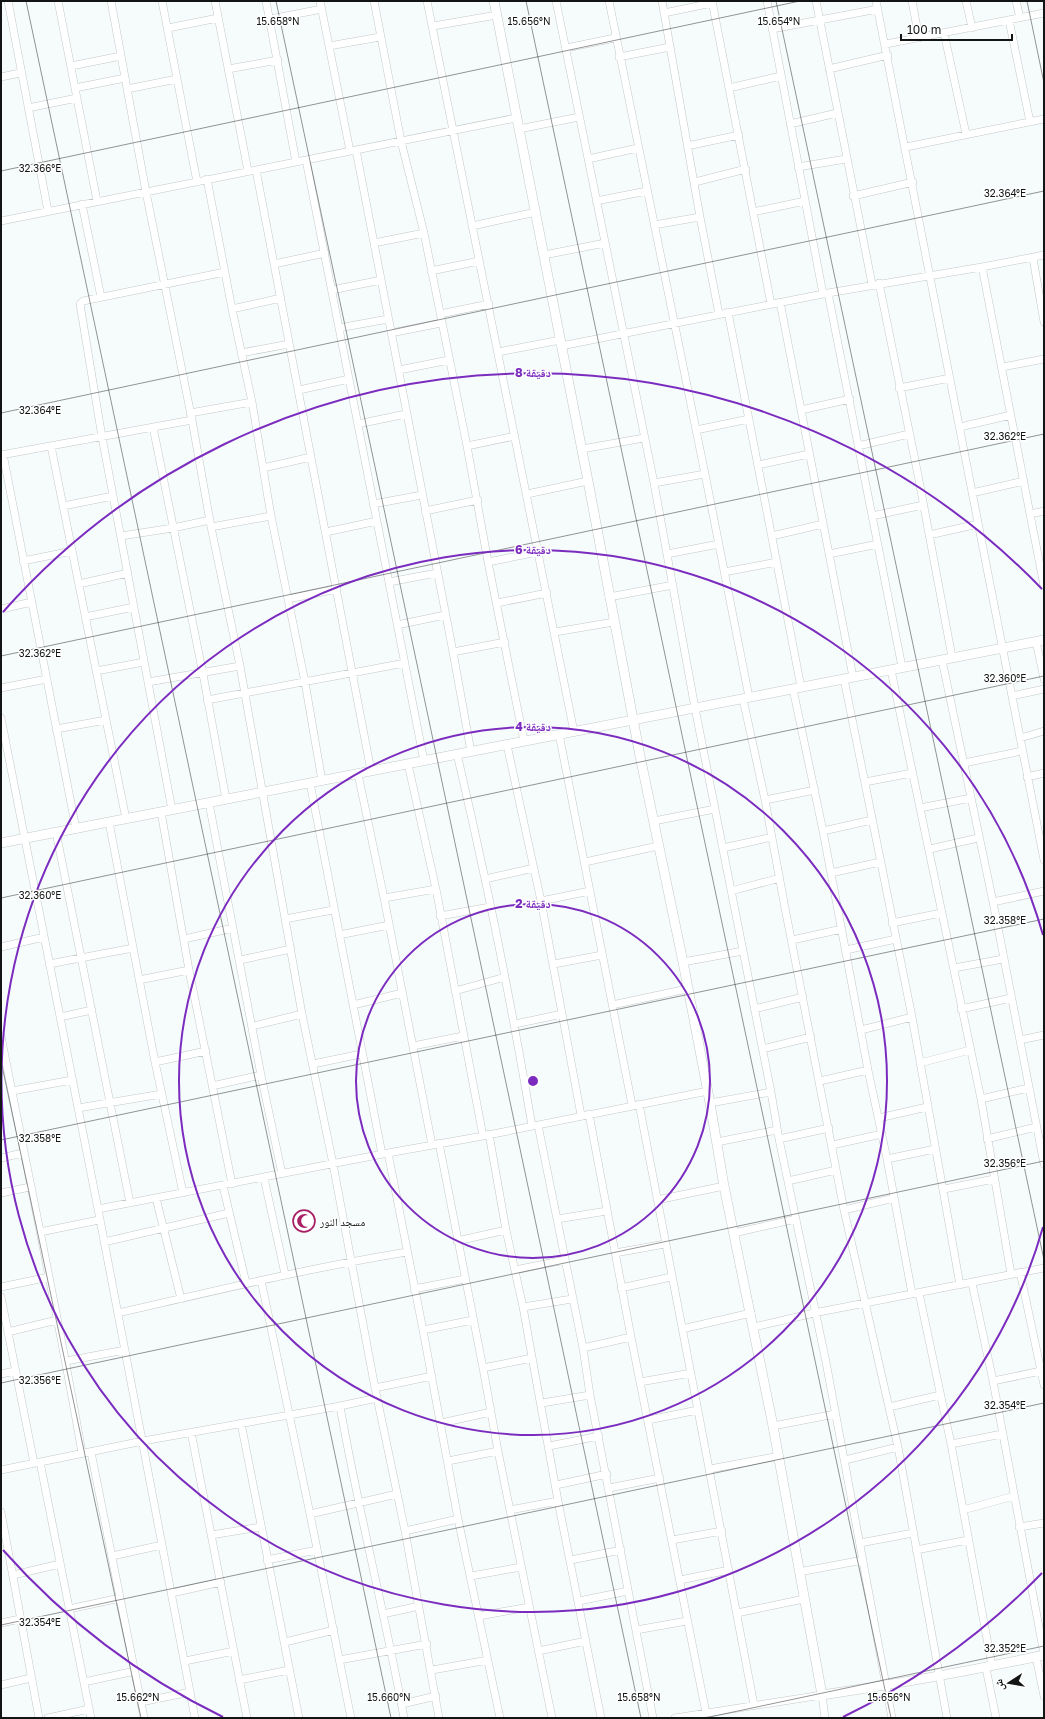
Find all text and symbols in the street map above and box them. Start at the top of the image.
text: 15.658°N [256,15,300,27]
text: 15.656°N [507,15,551,27]
text: 15.654°N [758,15,800,27]
scale bar [901,16,1012,42]
text: 100 m [907,22,941,37]
text: 32.366°E [19,162,61,174]
text: 32.364°E [984,187,1026,199]
text: 8 دقيقة [515,365,551,380]
text: 32.364°E [19,404,61,416]
text: 32.362°E [984,430,1026,442]
text: 6 دقيقة [515,542,551,557]
text: 32.362°E [19,647,61,659]
text: 32.360°E [984,672,1026,684]
text: 4 دقيقة [515,719,551,734]
text: 32.360°E [19,889,61,901]
text: 2 دقيقة [515,896,551,911]
text: 32.358°E [984,914,1026,926]
centre of rings [526,1074,540,1088]
text: 32.358°E [19,1132,61,1144]
text: 32.356°E [984,1157,1026,1169]
mosque icon: مسجد النور [291,1208,317,1234]
place label: مسجد النور [319,1215,365,1228]
text: 32.356°E [19,1374,61,1386]
text: 32.354°E [984,1399,1026,1411]
text: 32.354°E [19,1616,61,1628]
text: 32.352°E [984,1642,1026,1654]
north arrow [989,1663,1029,1703]
text: ش [991,1677,1008,1692]
text: 15.662°N [116,1691,160,1703]
text: 15.660°N [367,1691,411,1703]
text: 15.658°N [617,1691,661,1703]
text: 15.656°N [867,1691,911,1703]

